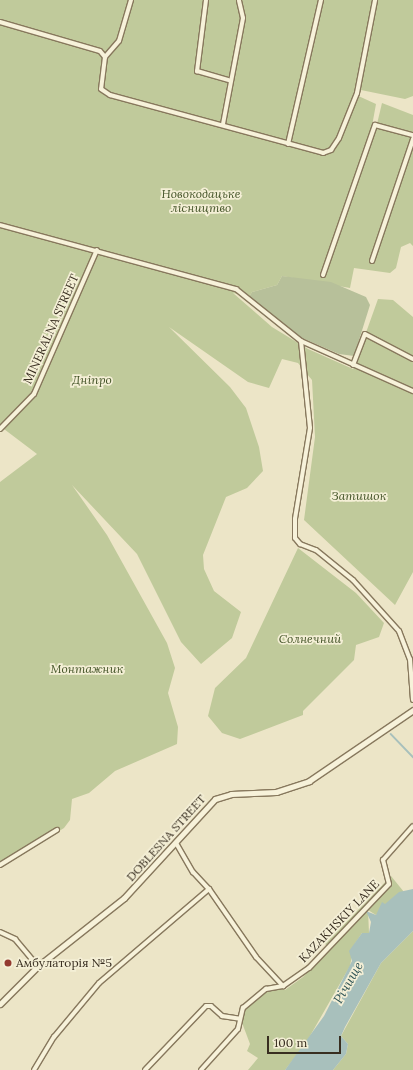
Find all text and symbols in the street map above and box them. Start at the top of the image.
park label: Новокодацьке лісництво [162,187,240,215]
street label: MINERALNA STREET [20,272,82,386]
park label: Дніпро [72,373,112,387]
park label: Затишок [332,489,386,503]
park label: Солнечний [279,632,341,646]
park label: Монтажник [51,662,123,676]
street label: DOBLESNA STREET [123,792,209,884]
street label: KAZAKHSKIY LANE [296,877,382,965]
place label: Амбулаторія №5 [16,956,112,970]
marker: Амбулаторія №5 [3,958,13,968]
water label: Річище [331,959,367,1007]
scale bar [269,1028,343,1054]
text: 100 m [274,1035,307,1050]

